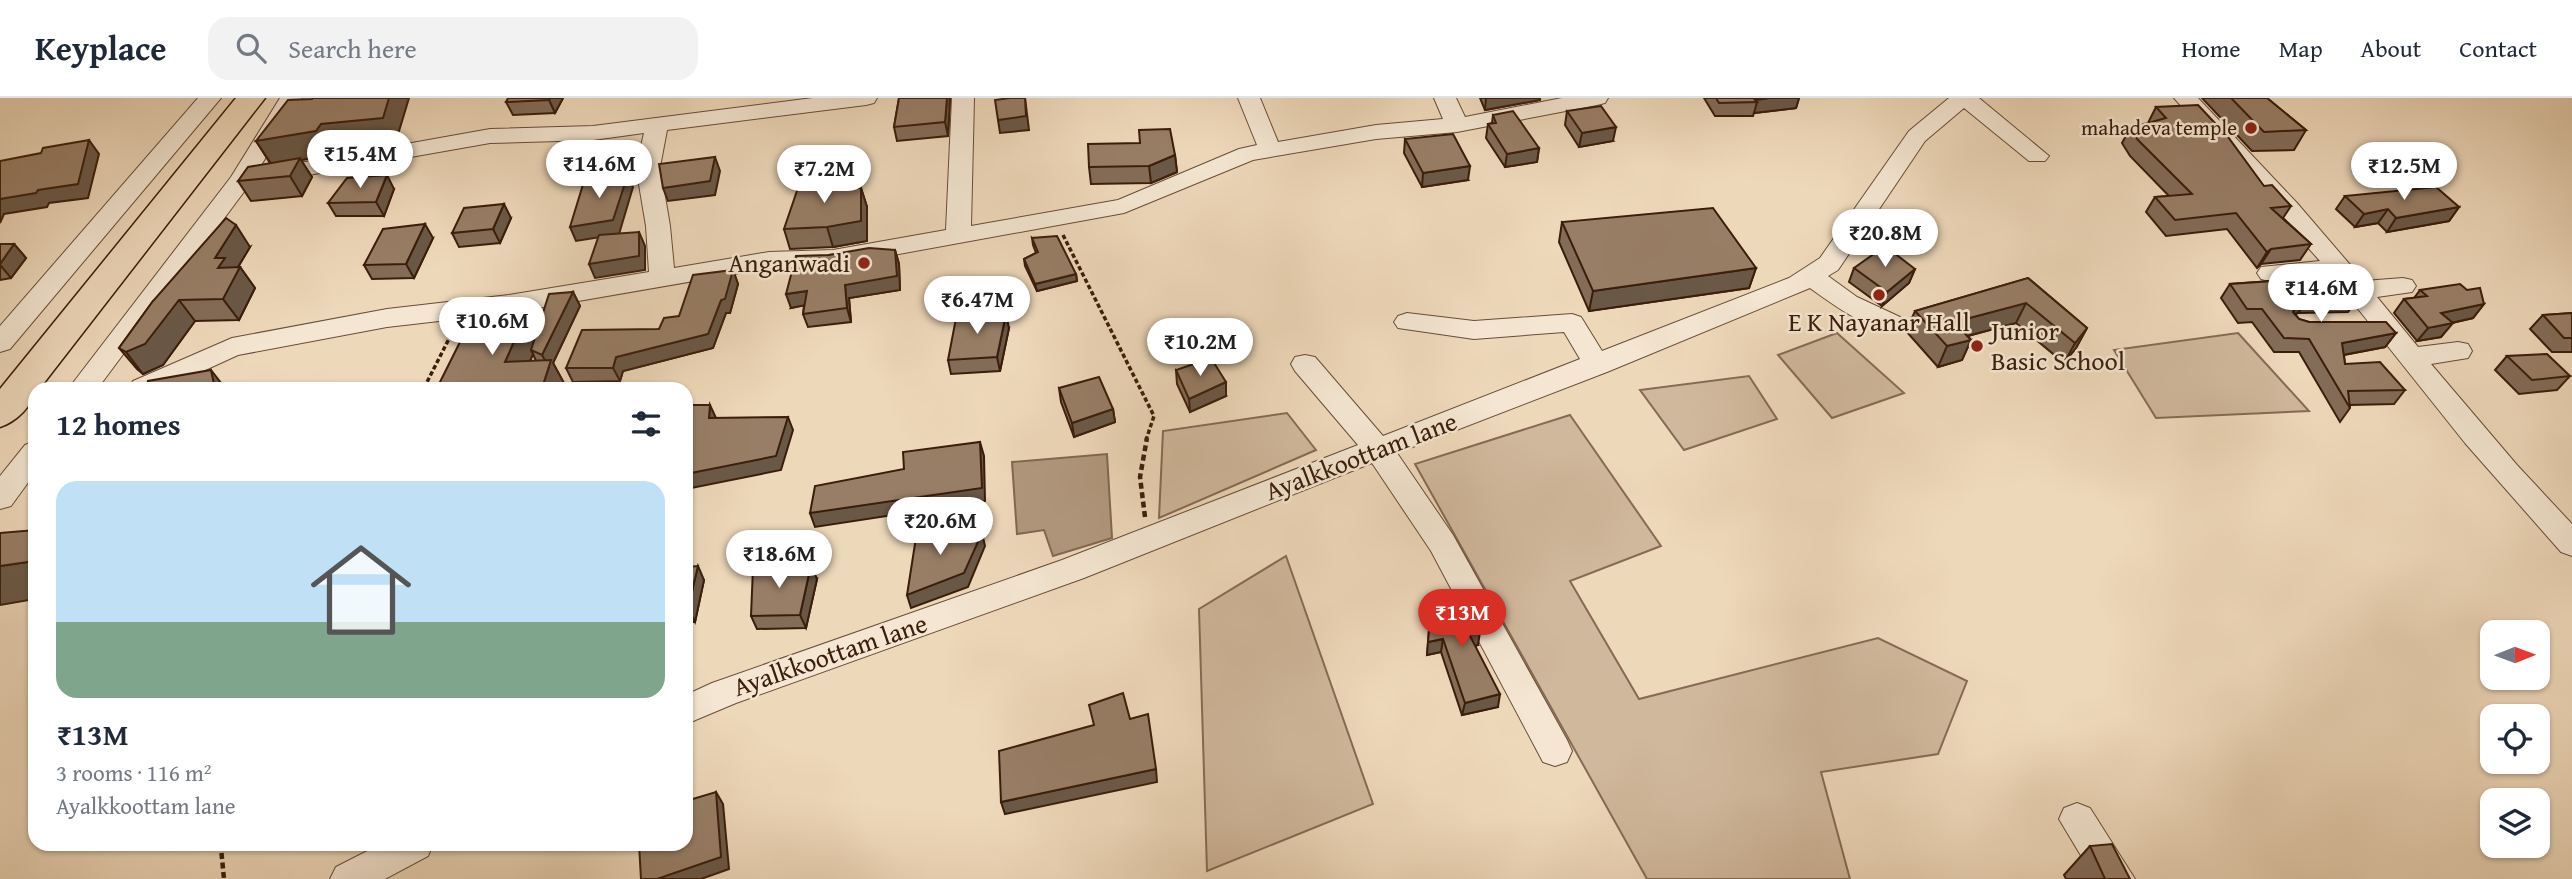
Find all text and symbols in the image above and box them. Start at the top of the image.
search box [208,17,698,80]
text: Keyplace [35,24,166,72]
icon: search [232,29,270,67]
text: Search here [288,29,417,68]
text: Home [2182,31,2241,66]
text: Map [2279,31,2323,66]
text: About [2361,31,2421,66]
text: Contact [2459,31,2537,66]
place label: mahadeva temple [2081,112,2237,143]
marker: mahadeva temple [2243,120,2259,136]
pin: ₹15.4M [303,130,417,190]
text: ₹15.4M [323,136,397,169]
pin: ₹14.6M [542,140,656,200]
pin: ₹12.5M [2347,142,2461,202]
text: ₹14.6M [562,146,636,179]
pin: ₹7.2M [775,146,873,205]
text: ₹12.5M [2367,148,2441,181]
text: ₹7.2M [793,151,855,184]
pin: ₹20.8M [1828,209,1942,269]
text: ₹20.8M [1848,215,1922,248]
place label: Anganwadi [728,243,850,282]
marker: Anganwadi [856,255,872,271]
pin: ₹14.6M [2264,264,2378,324]
text: ₹14.6M [2284,270,2358,303]
pin: ₹6.47M [920,276,1034,336]
text: ₹6.47M [940,282,1014,315]
marker: E K Nayanar Hall [1871,287,1887,303]
pin: ₹10.6M [435,298,549,357]
place label: E K Nayanar Hall [1788,302,1970,341]
text: ₹10.6M [455,303,529,336]
place label: Junior Basic School [1988,311,2125,380]
pin: ₹10.2M [1143,318,1257,378]
text: ₹10.2M [1163,324,1237,357]
marker: Junior Basic School [1969,338,1985,354]
street label: Ayalkkoottam lane [1259,401,1463,510]
text: 12 homes [56,402,181,446]
icon: filters [627,405,665,443]
pin: ₹20.6M [883,498,997,557]
text: ₹20.6M [903,503,977,536]
icon: home [298,527,424,653]
pin: ₹18.6M [722,531,836,590]
text: ₹18.6M [742,536,816,569]
pin: ₹13M [1421,589,1503,649]
text: ₹13M [1434,595,1490,628]
street label: Ayalkkoottam lane [727,603,932,706]
north arrow [2480,620,2550,690]
map controls [2480,620,2550,858]
button: locate [2480,704,2550,774]
text: ₹13M [56,712,128,756]
text: 3 rooms · 116 m² [56,756,211,789]
button: layers [2480,788,2550,858]
text: Ayalkkoottam lane [56,789,236,822]

